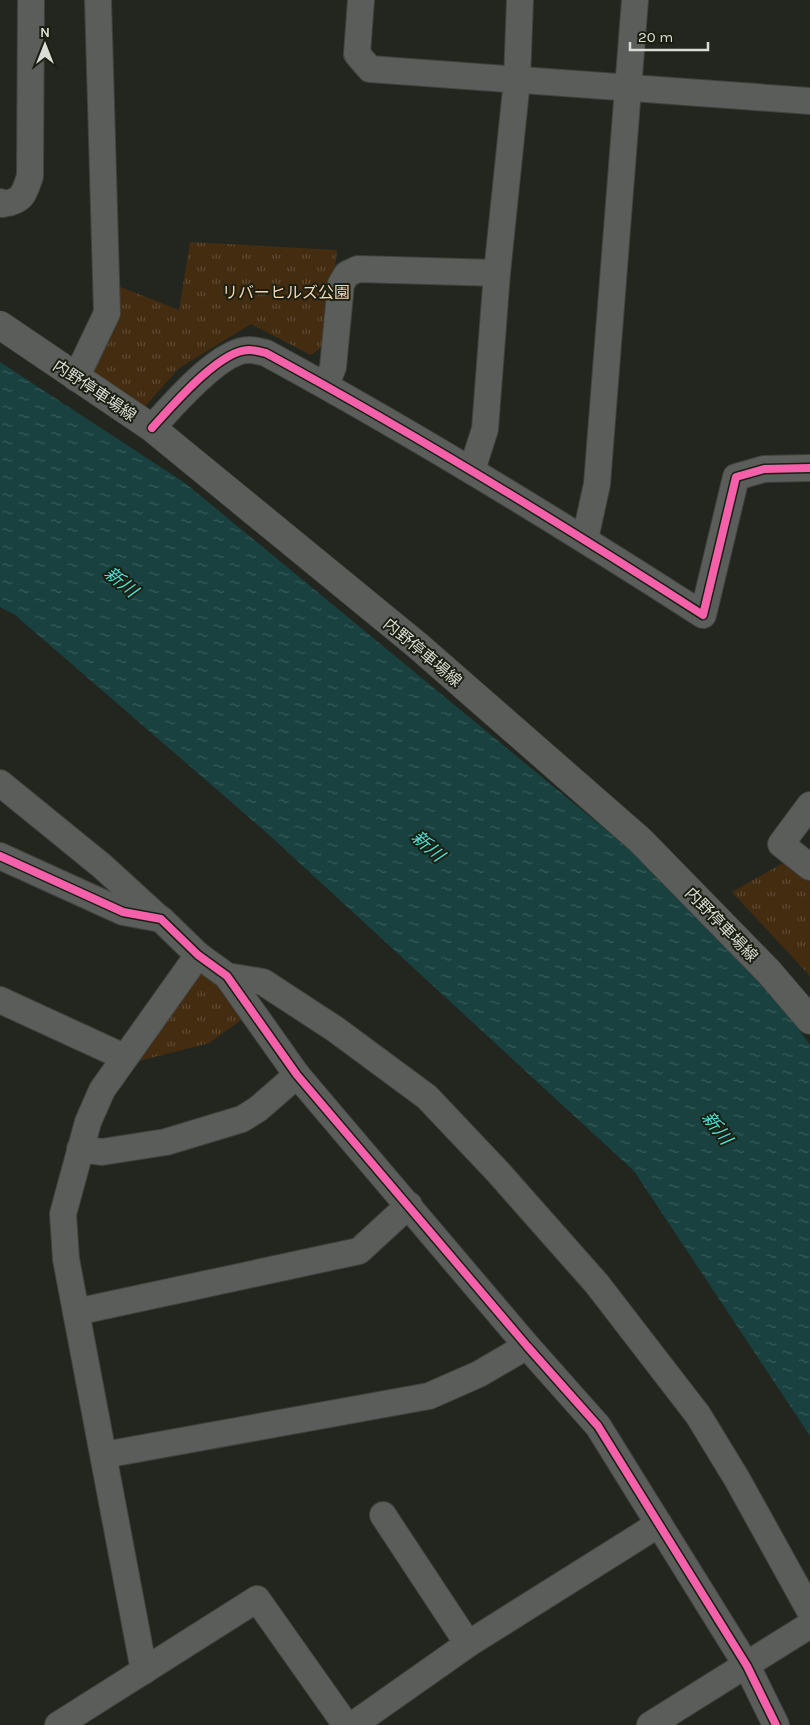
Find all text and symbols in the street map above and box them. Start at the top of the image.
north arrow [20,20,70,70]
scale bar [630,20,708,52]
text: N [40,24,50,41]
text: 20 m [638,28,673,46]
park label: リバーヒルズ公園 [222,283,350,302]
street label: 内野停車場線 [50,356,140,425]
water label: 新川 [100,562,143,603]
street label: 内野停車場線 [380,614,466,691]
water label: 新川 [407,826,450,868]
street label: 内野停車場線 [681,883,762,965]
water label: 新川 [697,1107,738,1151]

